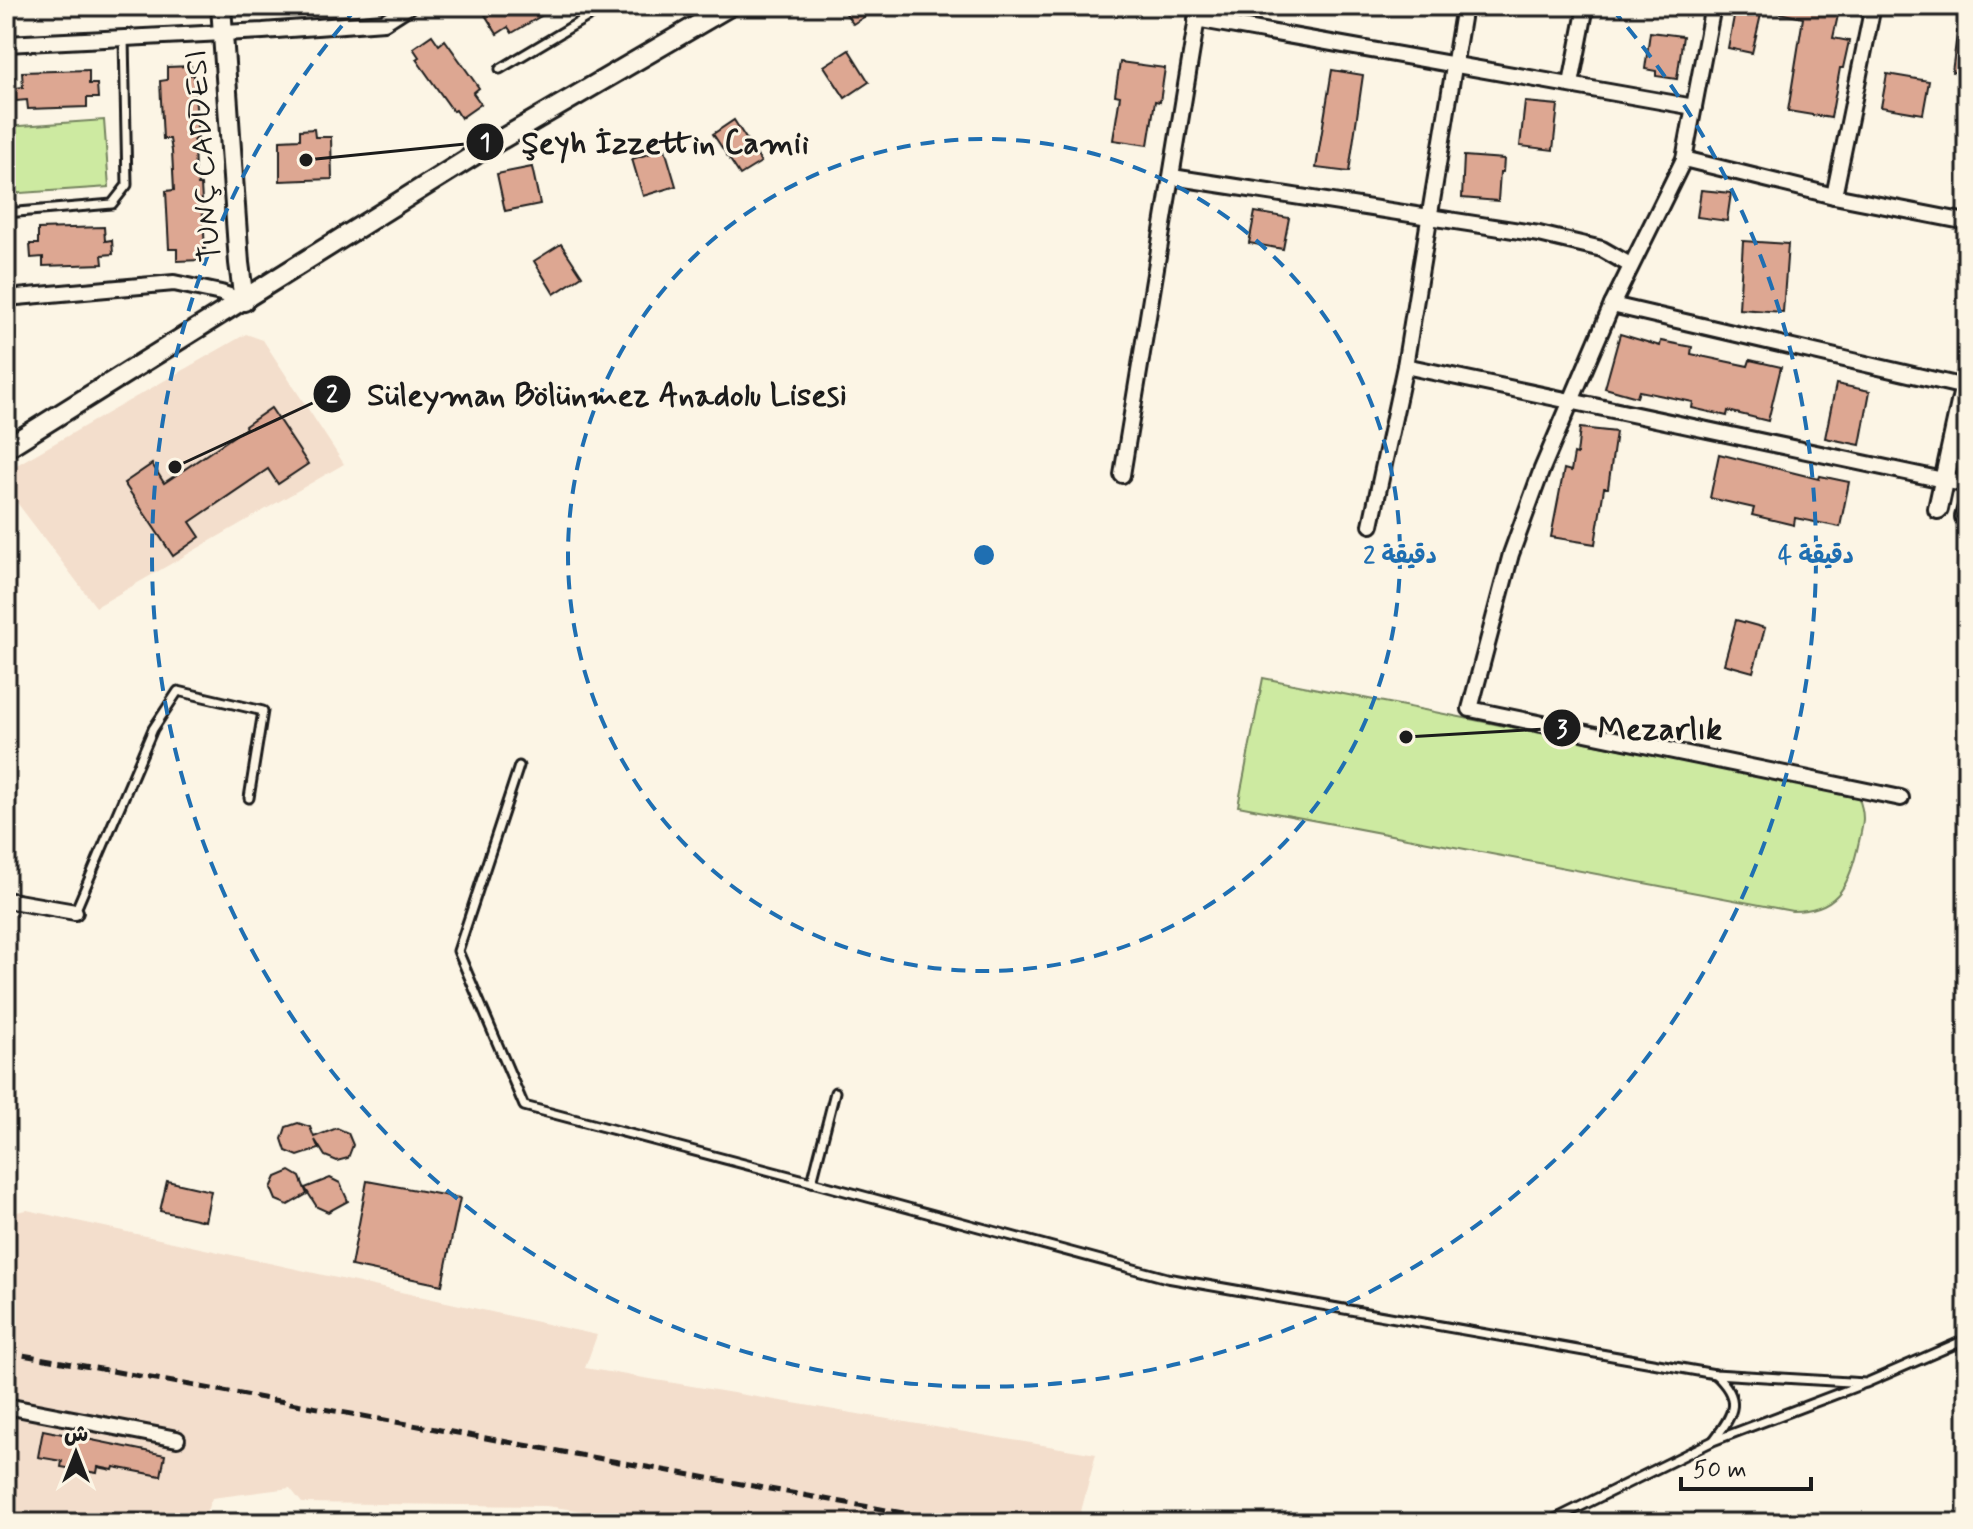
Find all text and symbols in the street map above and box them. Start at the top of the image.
street label: TUNÇ CADDESI [177,49,231,263]
callout: Şeyh İzzettin Camii [465,114,825,170]
text: Şeyh İzzettin Camii [521,123,809,165]
text: 1 [480,128,490,159]
callout: Süleyman Bölünmez Anadolu Lisesi [312,366,862,422]
text: Süleyman Bölünmez Anadolu Lisesi [367,375,847,417]
text: 2 [326,380,338,411]
centre of rings [970,541,998,569]
text: 2 دقيقة [1363,541,1437,572]
text: 4 دقيقة [1778,541,1854,572]
callout: Mezarlık [1542,700,1738,756]
text: Mezarlık [1598,709,1722,751]
text: 3 [1557,715,1568,746]
north arrow [36,1413,116,1493]
text: ش [64,1421,88,1449]
scale bar [1681,1441,1811,1491]
text: 50 m [1693,1455,1747,1486]

